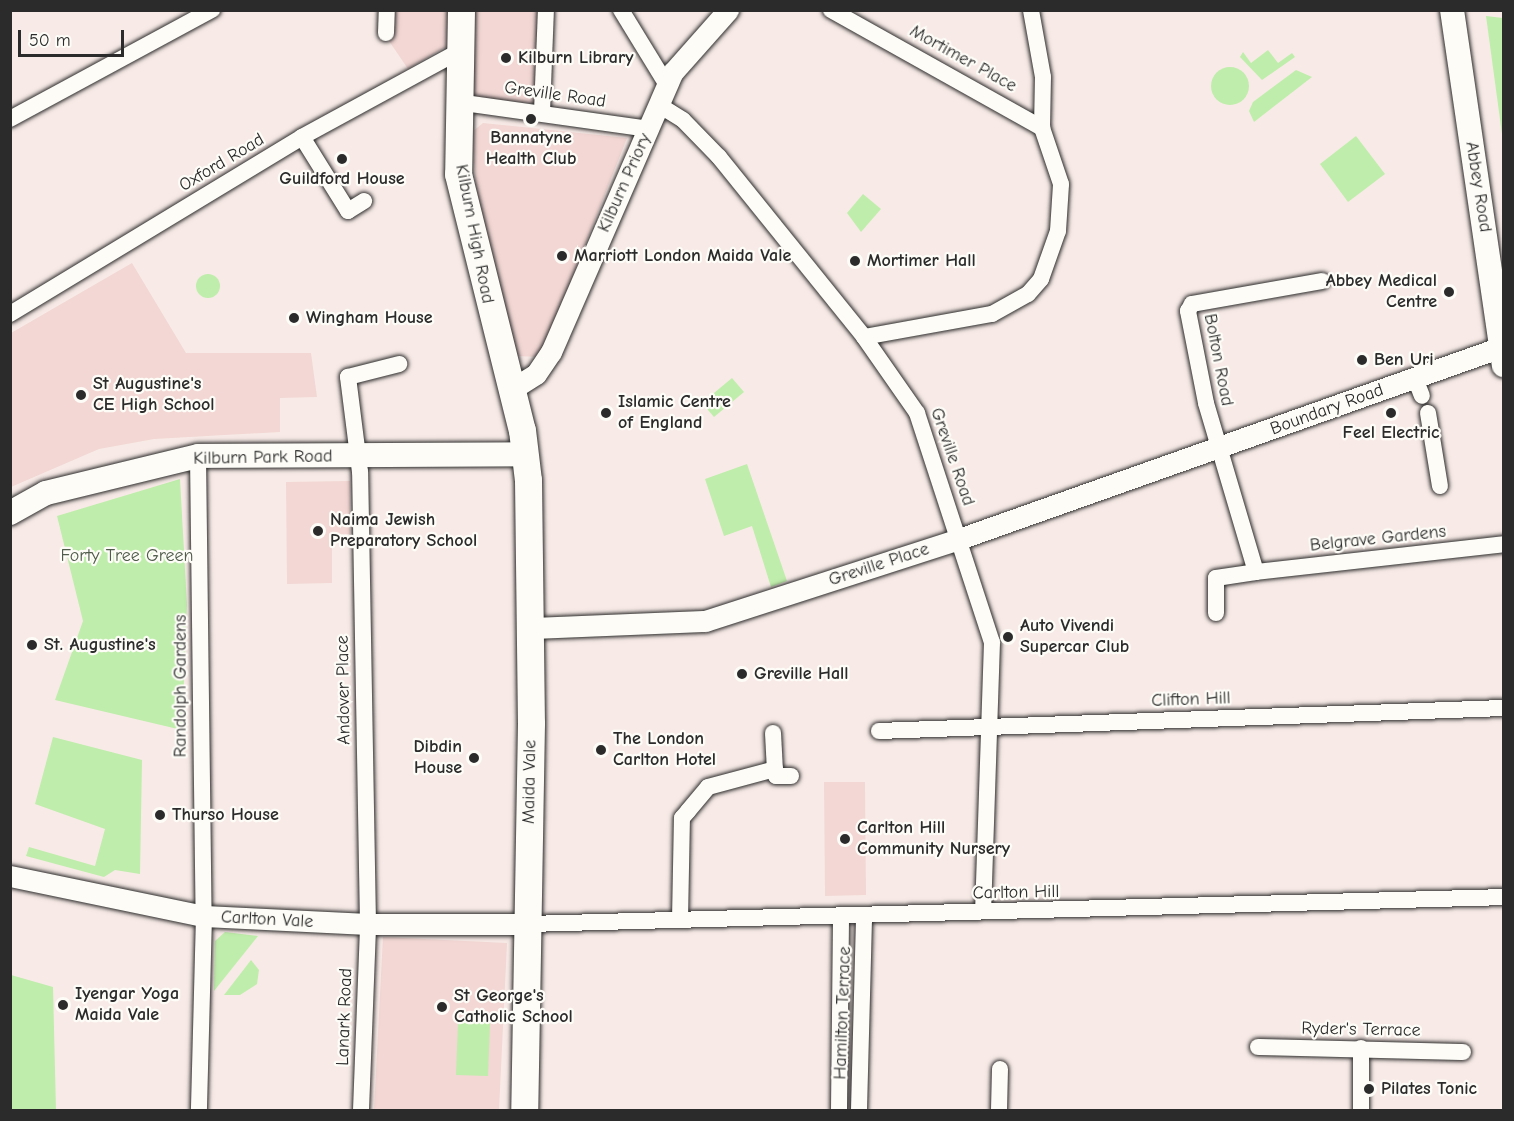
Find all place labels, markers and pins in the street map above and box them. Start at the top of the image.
place label: Kilburn Library [518,47,633,69]
marker: Kilburn Library [499,51,513,65]
marker: Bannatyne Health Club [524,112,538,126]
place label: Bannatyne Health Club [486,128,576,170]
marker: Guildford House [335,152,349,166]
place label: Guildford House [279,168,405,190]
place label: Marriott London Maida Vale [574,245,791,267]
marker: Marriott London Maida Vale [555,249,569,263]
place label: Mortimer Hall [867,250,976,272]
marker: Mortimer Hall [848,254,862,268]
place label: Abbey Medical Centre [1326,271,1437,314]
marker: Abbey Medical Centre [1442,285,1456,299]
place label: Wingham House [306,307,433,329]
marker: Wingham House [287,311,301,325]
place label: Ben Uri [1374,349,1434,371]
marker: Ben Uri [1355,353,1369,367]
place label: St Augustine's CE High School [93,374,215,416]
marker: St Augustine's CE High School [74,388,88,402]
place label: Islamic Centre of England [618,392,731,434]
marker: Islamic Centre of England [599,406,613,420]
marker: Feel Electric [1384,406,1398,420]
place label: Feel Electric [1342,422,1440,444]
place label: Naima Jewish Preparatory School [330,510,477,552]
marker: Naima Jewish Preparatory School [311,524,325,538]
place label: Auto Vivendi Supercar Club [1020,616,1129,658]
marker: Auto Vivendi Supercar Club [1001,630,1015,644]
place label: St. Augustine's [44,634,156,656]
marker: St. Augustine's [25,638,39,652]
place label: Greville Hall [754,663,849,685]
marker: Greville Hall [735,667,749,681]
place label: The London Carlton Hotel [613,729,716,771]
place label: Dibdin House [413,737,462,780]
marker: The London Carlton Hotel [594,743,608,757]
marker: Dibdin House [467,751,481,765]
place label: Thurso House [172,804,279,826]
marker: Thurso House [153,808,167,822]
place label: Carlton Hill Community Nursery [857,818,1010,860]
marker: Carlton Hill Community Nursery [838,832,852,846]
place label: Iyengar Yoga Maida Vale [75,984,179,1026]
place label: St George's Catholic School [454,986,573,1028]
marker: Iyengar Yoga Maida Vale [56,998,70,1012]
marker: St George's Catholic School [435,1000,449,1014]
place label: Pilates Tonic [1381,1078,1477,1100]
marker: Pilates Tonic [1362,1082,1376,1096]

